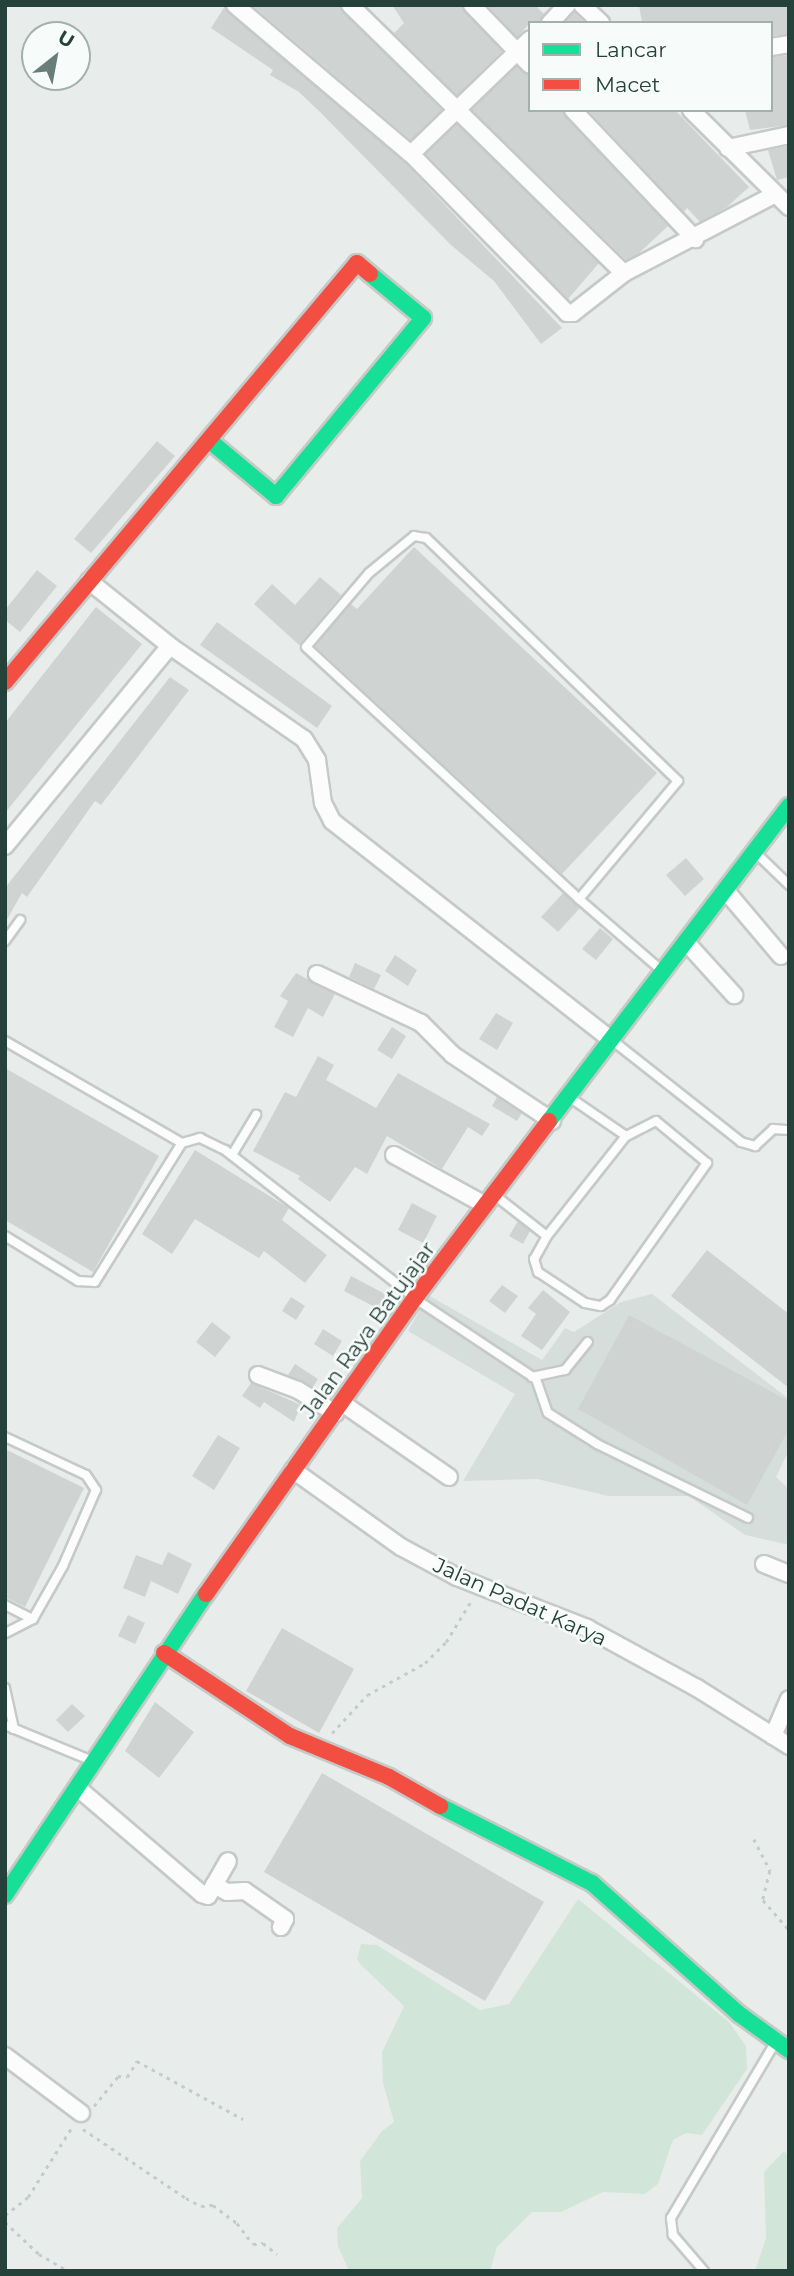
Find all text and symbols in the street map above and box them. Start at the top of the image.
north arrow [21,21,91,91]
legend [528,21,773,112]
text: U [54,26,78,53]
text: Lancar [595,37,667,62]
text: Macet [595,72,660,97]
street label: Jalan Raya Batujajar [295,1237,441,1423]
street label: Jalan Padat Karya [429,1552,611,1652]

